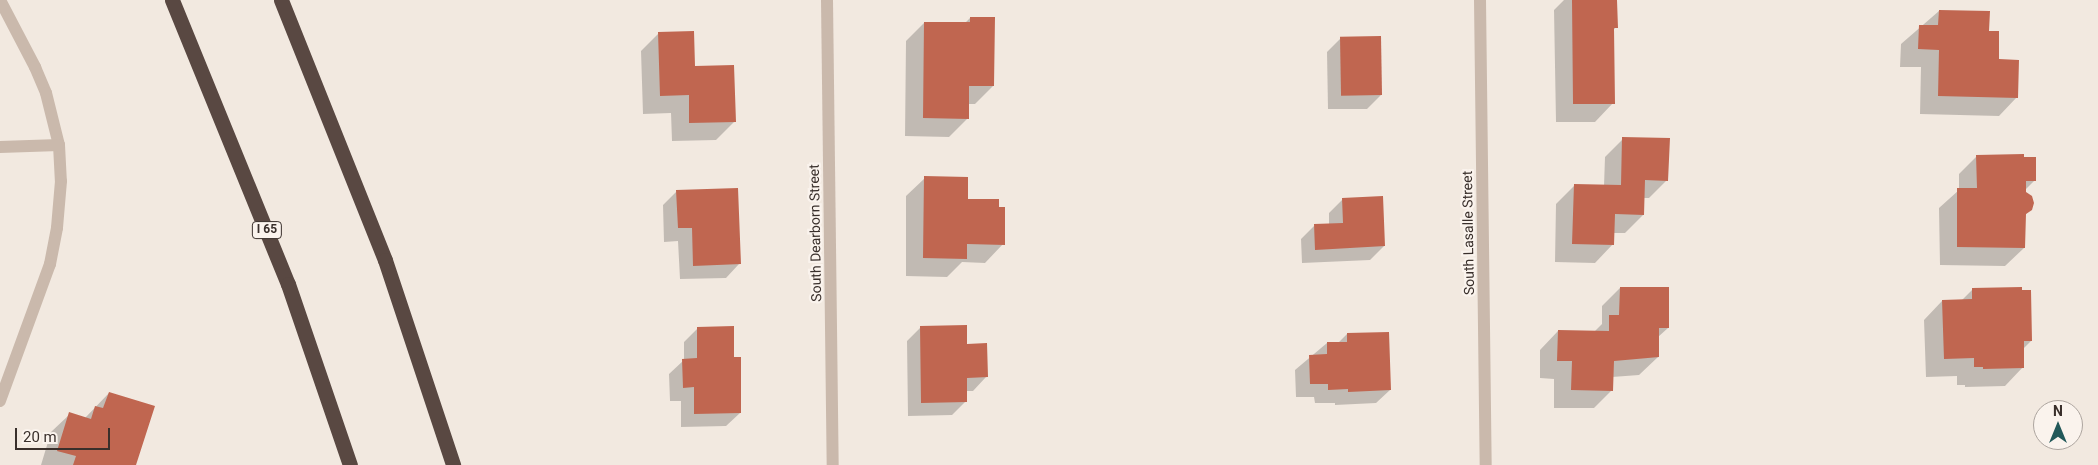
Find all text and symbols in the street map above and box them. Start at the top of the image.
street label: South Dearborn Street [805,164,825,302]
street label: South Lasalle Street [1459,171,1477,295]
road number: I 65 [251,220,283,240]
north arrow [2033,400,2083,450]
text: N [2053,403,2063,419]
scale bar [18,418,112,450]
text: 20 m [23,428,57,446]

